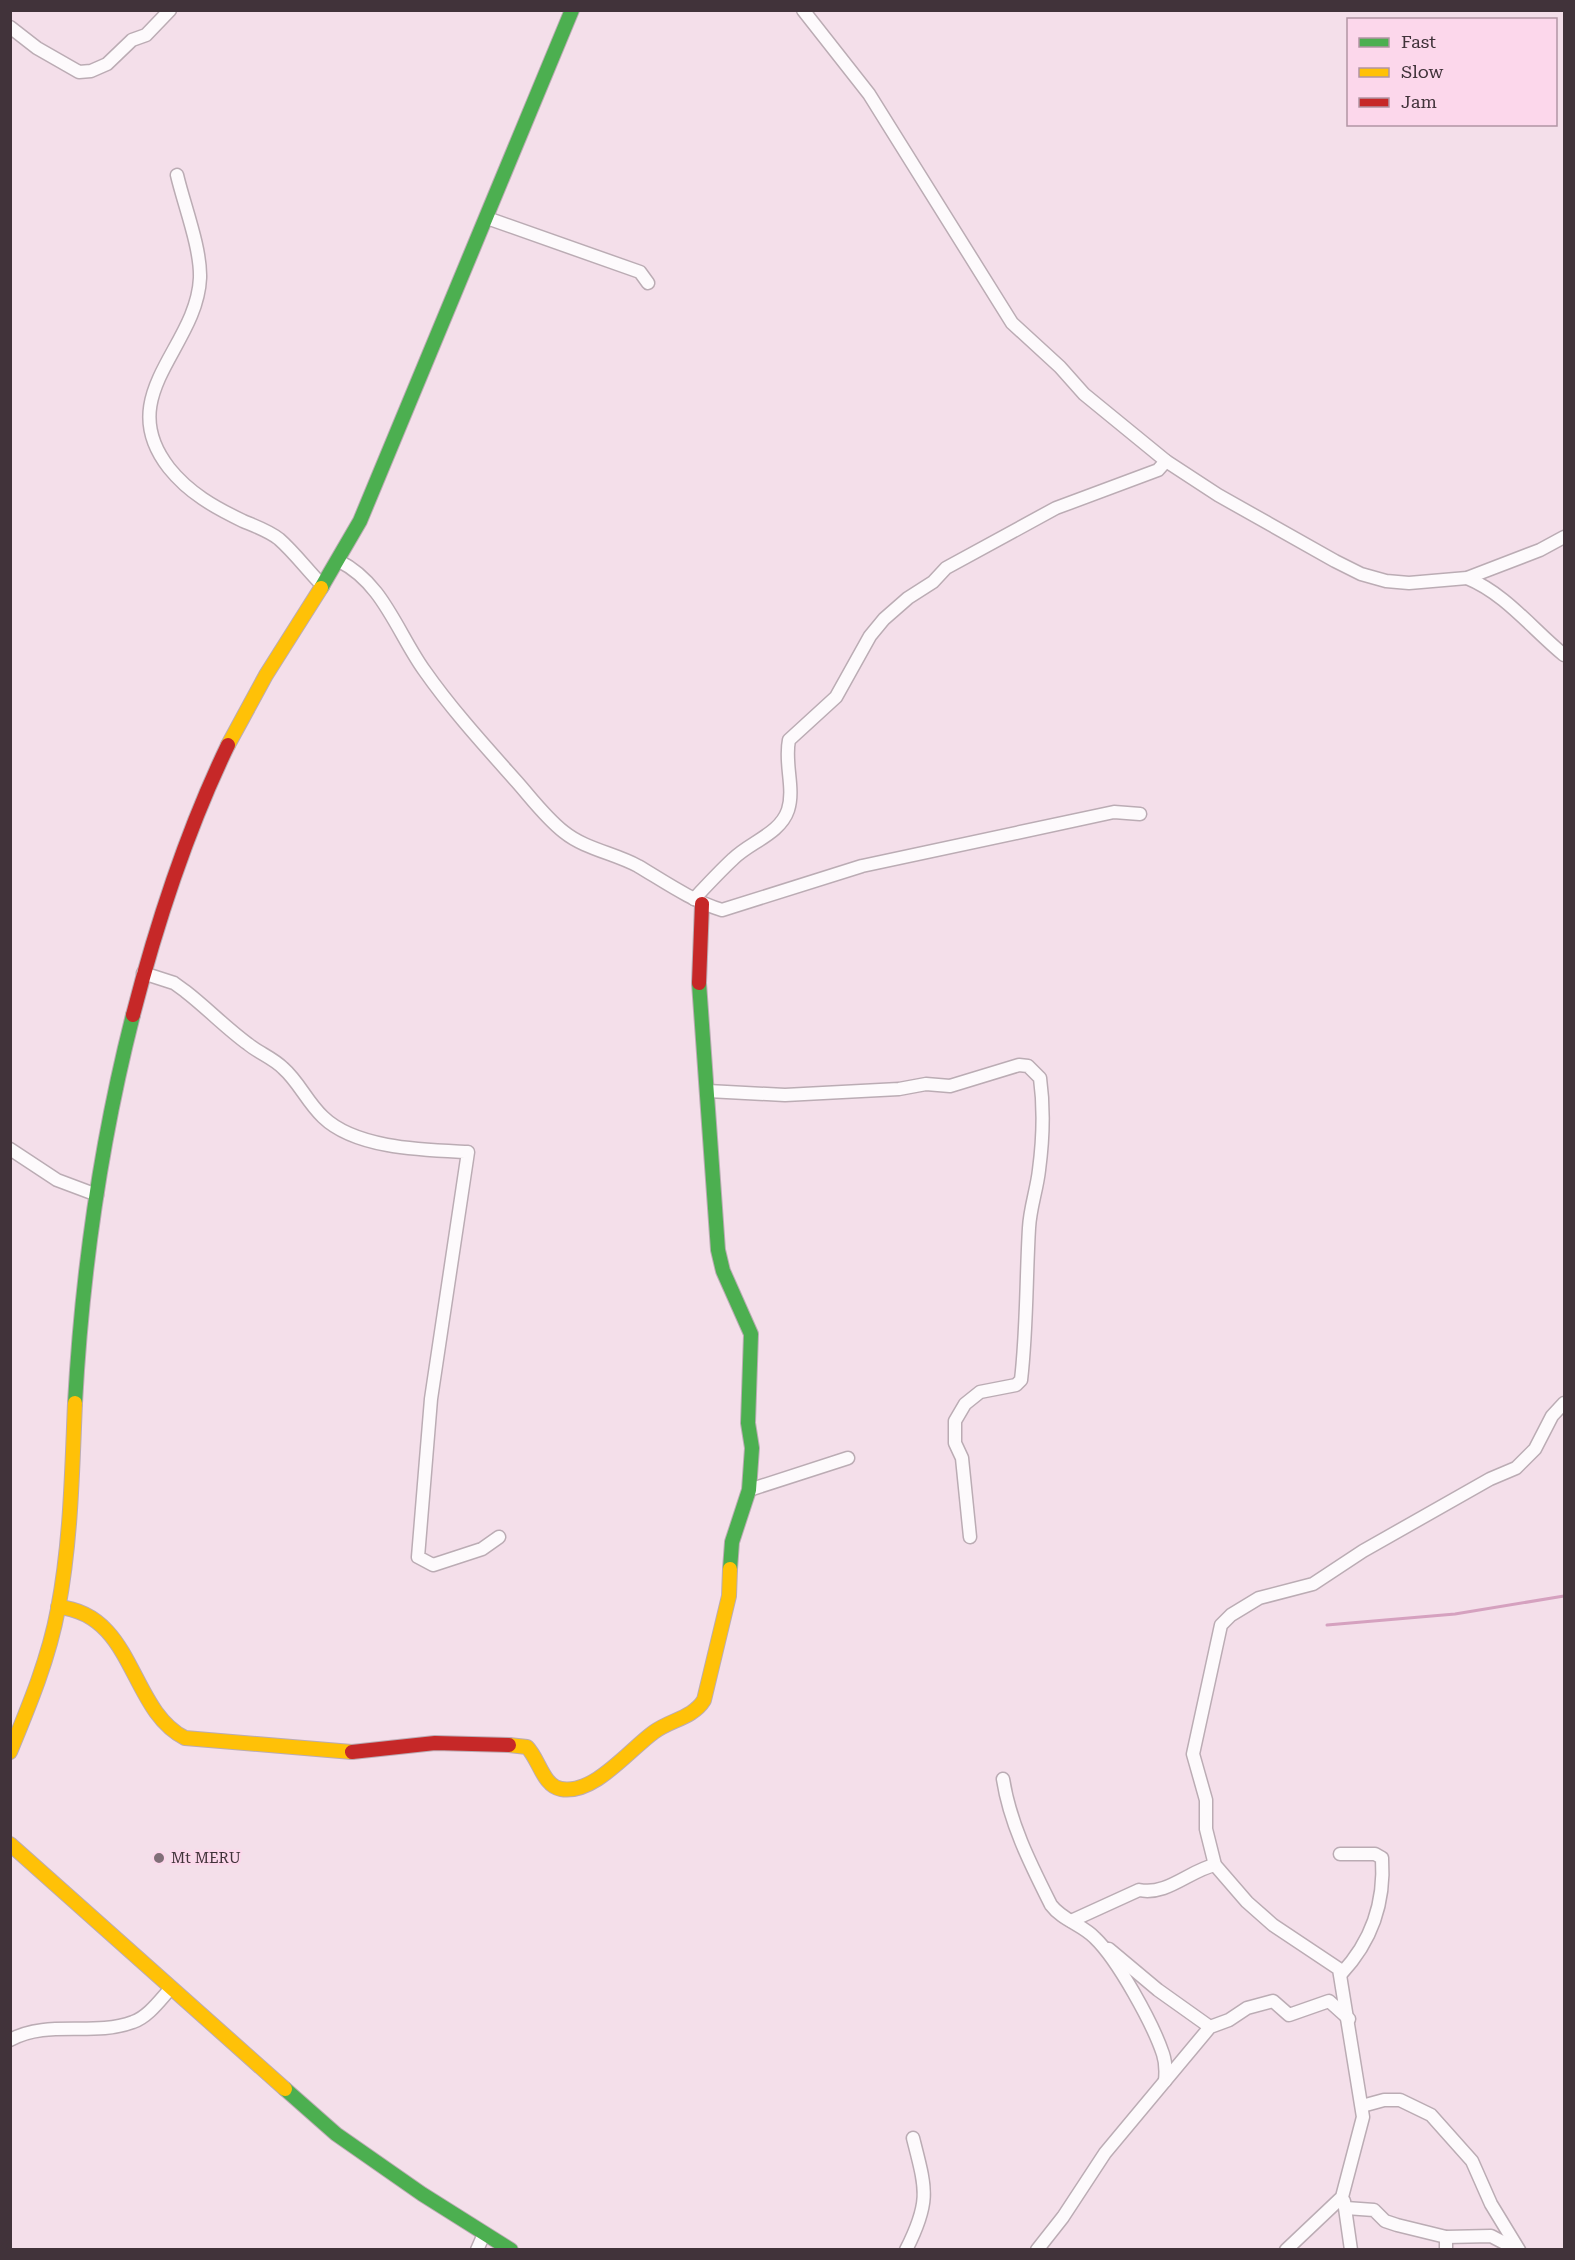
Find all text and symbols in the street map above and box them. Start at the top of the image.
legend [1347,18,1557,126]
text: Fast [1401,31,1436,52]
text: Slow [1401,61,1443,82]
text: Jam [1401,91,1437,112]
place label: Mt MERU [171,1849,241,1867]
marker: Mt MERU [152,1851,166,1865]

